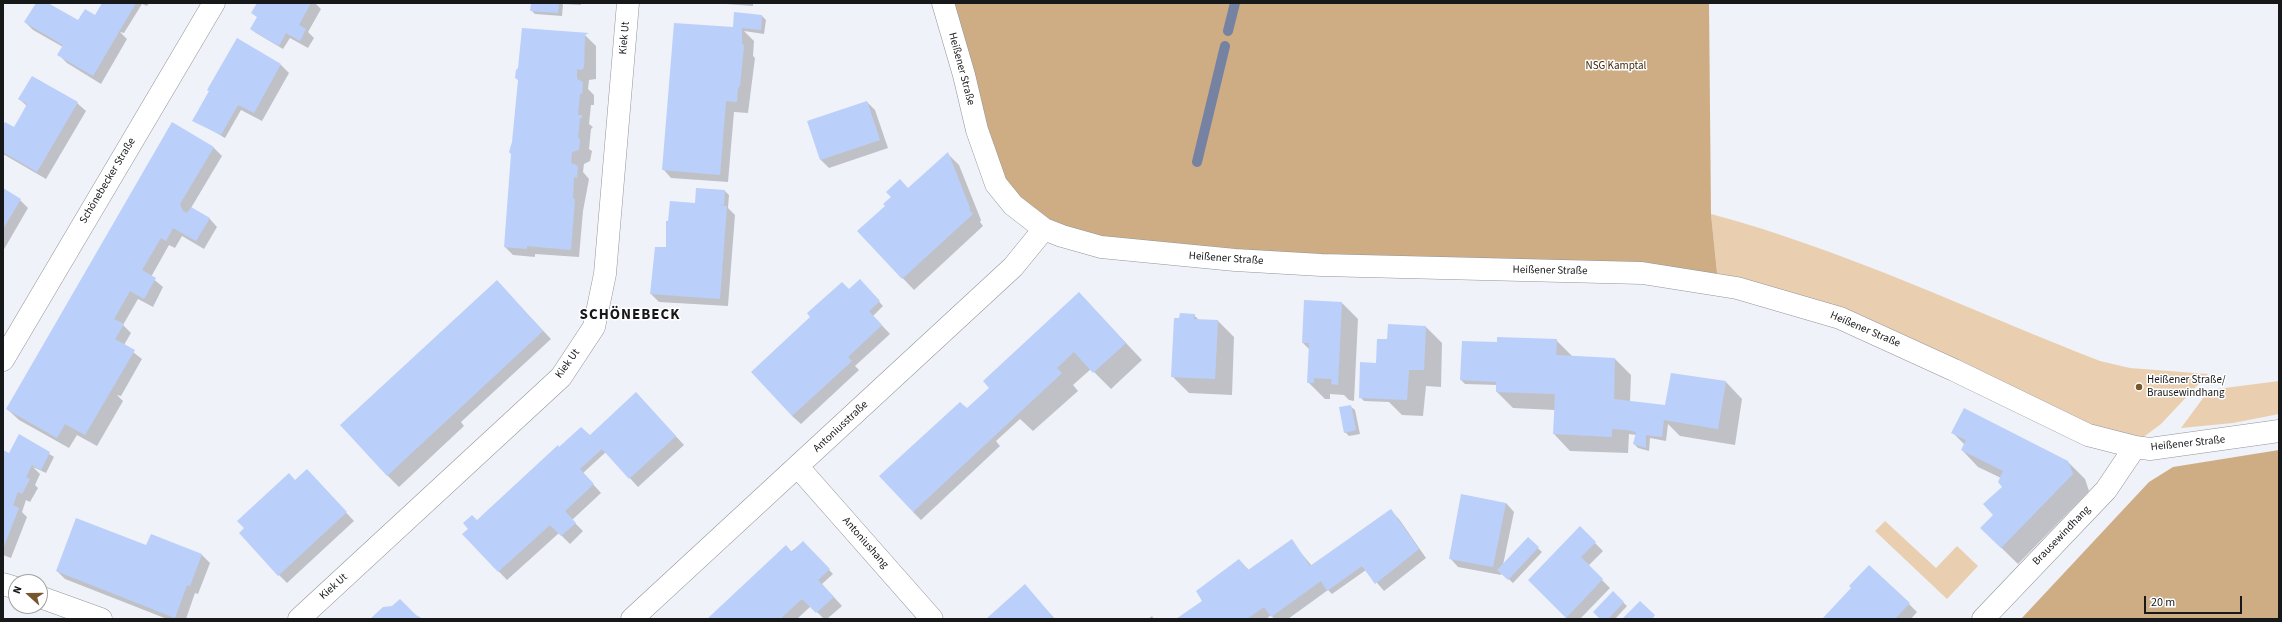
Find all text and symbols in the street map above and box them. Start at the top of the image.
street label: Kiek Ut [617,21,633,55]
street label: Heißener Straße [945,31,977,107]
park label: NSG Kamptal [1586,60,1646,74]
street label: Schönebecker Straße [77,136,139,226]
street label: Heißener Straße [1188,250,1264,268]
street label: Heißener Straße [1512,264,1588,278]
district label: SCHÖNEBECK [580,307,680,325]
street label: Heißener Straße [1828,309,1902,351]
street label: Kiek Ut [553,347,583,381]
place label: Heißener Straße/ Brausewindhang [2147,374,2226,400]
marker: Heißener Straße/ Brausewindhang [2134,382,2144,392]
street label: Antoniusstraße [811,398,871,456]
street label: Heißener Straße [2150,434,2226,454]
street label: Brausewindhang [2030,504,2094,568]
street label: Antoniushang [839,515,891,571]
street label: Kiek Ut [317,571,351,603]
north arrow [8,574,48,614]
text: N [9,584,26,596]
scale bar [2146,588,2244,614]
text: 20 m [2151,594,2175,611]

